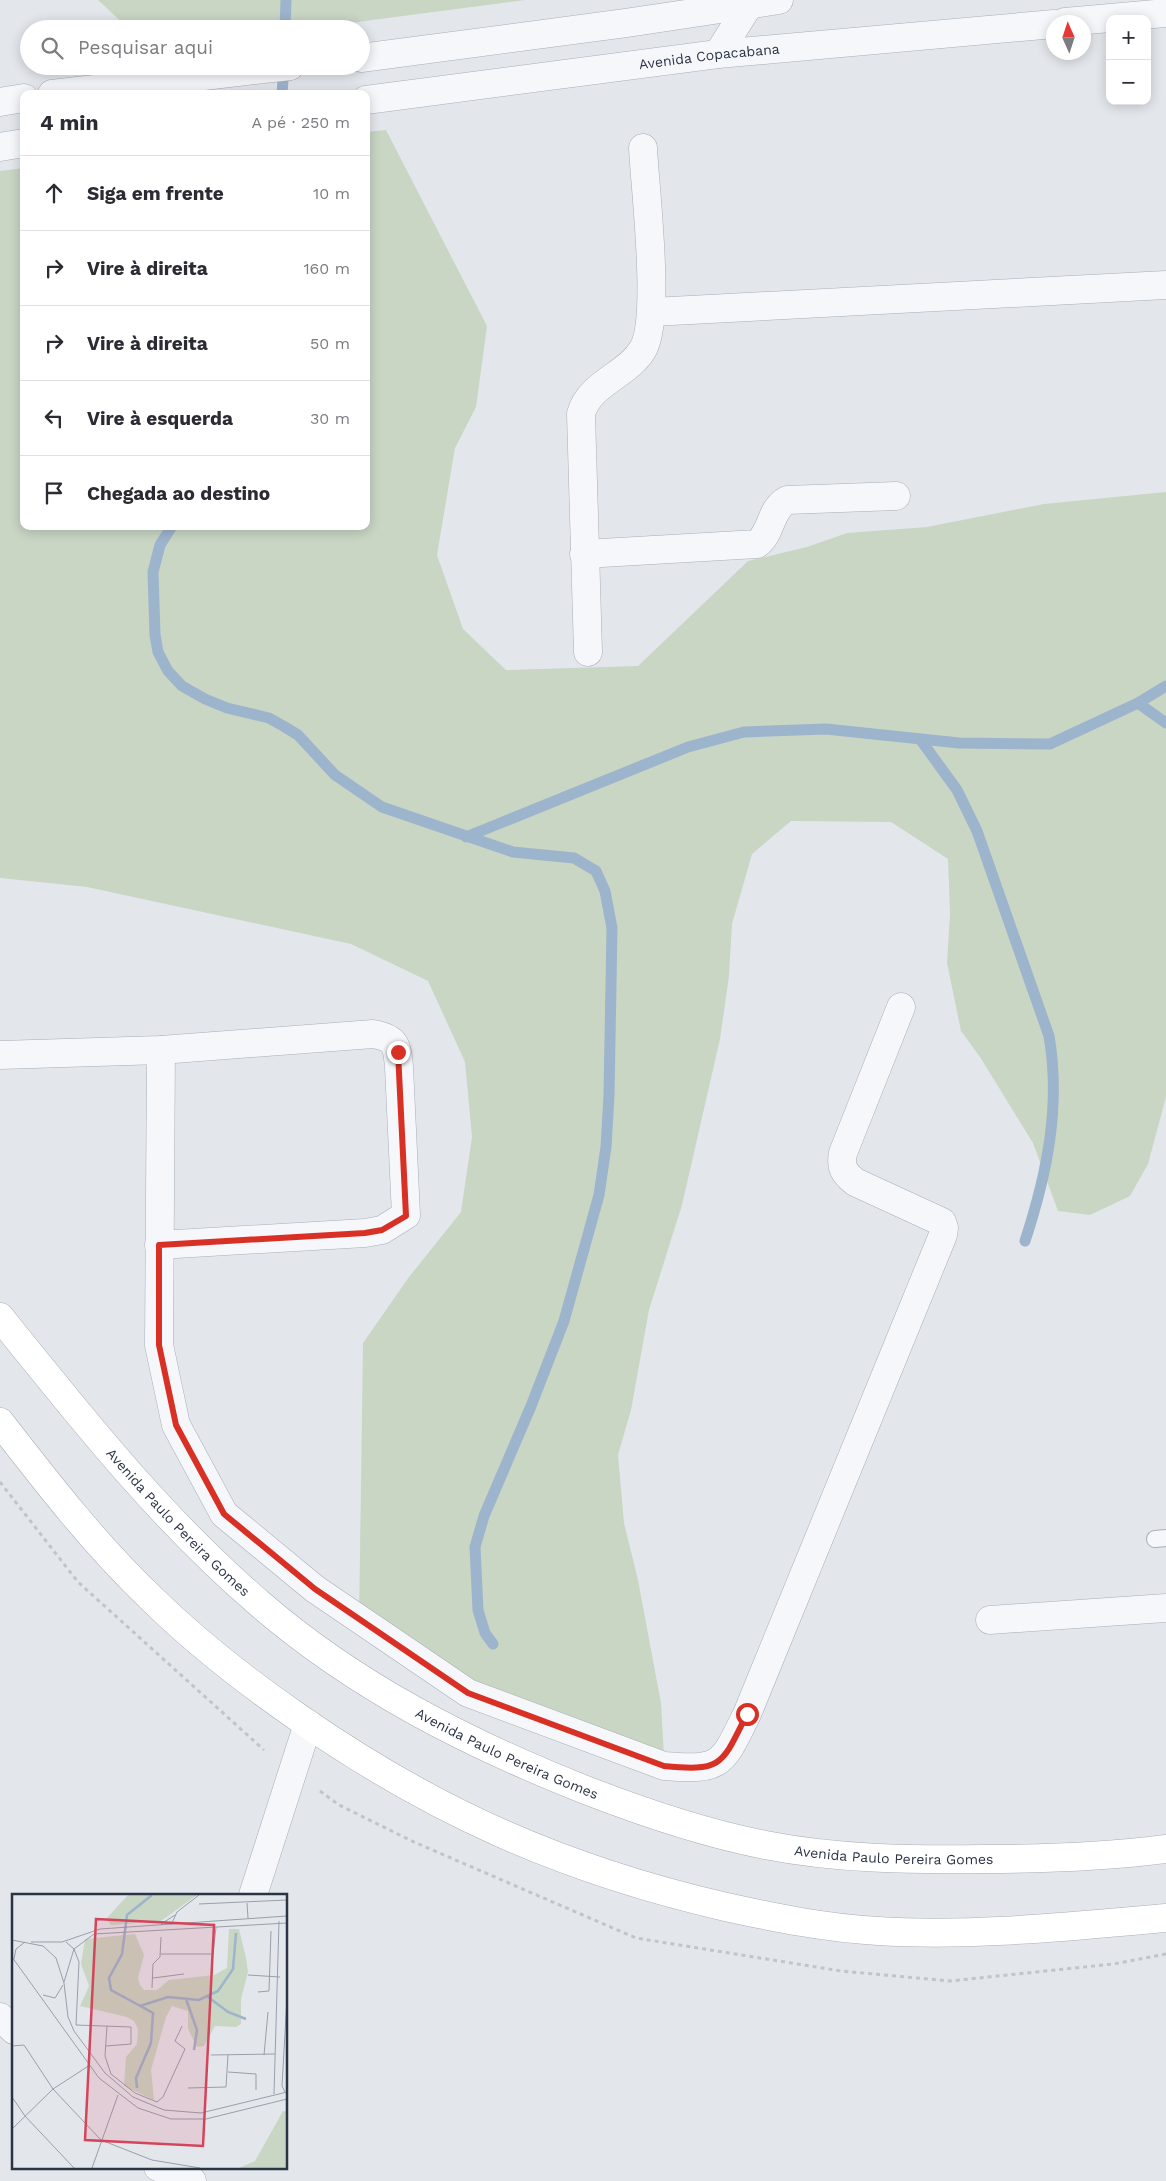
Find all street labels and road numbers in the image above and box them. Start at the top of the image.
street label: Avenida Copacabana [638,41,780,72]
street label: Avenida Paulo Pereira Gomes [103,1445,253,1599]
street label: Avenida Paulo Pereira Gomes [413,1705,601,1802]
street label: Avenida Paulo Pereira Gomes [793,1842,993,1867]

